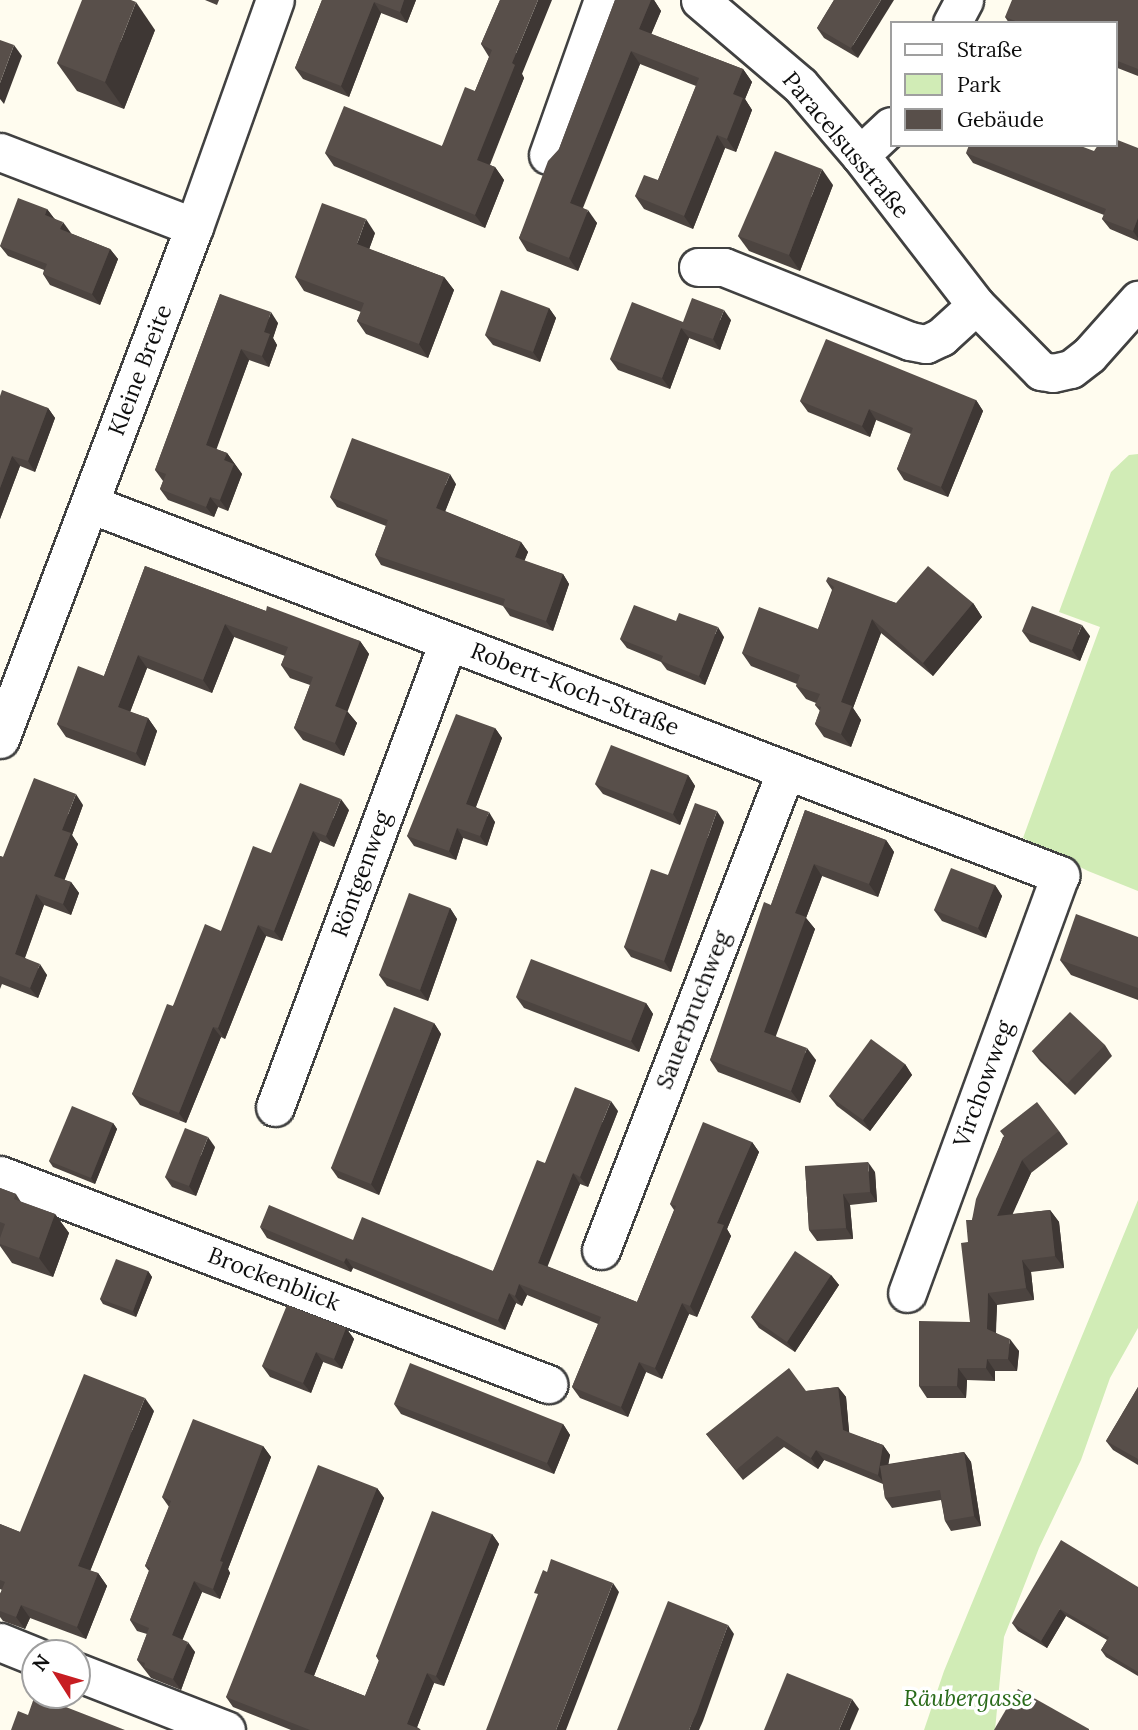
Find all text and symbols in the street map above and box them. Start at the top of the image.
legend [890,21,1117,147]
text: Straße [957,36,1022,63]
street label: Paracelsusstraße [777,66,915,224]
text: Park [957,71,1001,98]
text: Gebäude [957,106,1044,133]
street label: Kleine Breite [102,301,178,439]
street label: Robert-Koch-Straße [467,637,683,741]
street label: Röntgenweg [325,807,397,941]
street label: Sauerbruchweg [650,927,736,1093]
street label: Virchowweg [947,1017,1019,1151]
street label: Brockenblick [204,1241,344,1317]
north arrow [21,1639,91,1709]
text: N [27,1649,55,1676]
park label: Räubergasse [904,1684,1032,1712]

